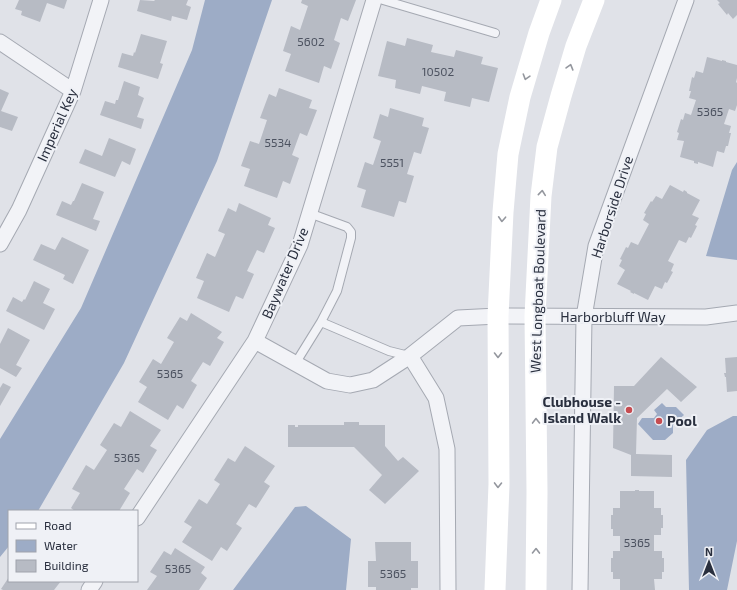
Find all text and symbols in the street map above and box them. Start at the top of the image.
house number: 5602 [297,34,325,48]
one-way arrow [565,63,574,70]
house number: 10502 [422,64,454,78]
one-way arrow [522,73,531,80]
street label: Imperial Key [33,85,80,164]
house number: 5365 [697,104,723,118]
house number: 5534 [265,135,291,149]
street label: Harborside Drive [587,153,636,260]
house number: 5551 [380,155,404,169]
one-way arrow [537,190,546,196]
street label: West Longboat Boulevard [526,209,549,373]
one-way arrow [498,216,507,222]
street label: Baywater Drive [258,225,311,321]
street label: Harborbluff Way [560,308,666,325]
one-way arrow [494,352,502,358]
house number: 5365 [157,366,183,380]
place label: Clubhouse - Island Walk [542,393,621,426]
marker: Clubhouse - Island Walk [624,405,634,415]
place label: Pool [667,412,697,429]
marker: Pool [654,416,664,426]
one-way arrow [532,418,540,424]
house number: 5365 [114,450,140,464]
one-way arrow [494,482,503,488]
legend [8,510,138,582]
text: Road [44,518,72,532]
house number: 5365 [624,535,650,549]
text: Water [44,538,78,552]
north arrow [689,542,729,582]
text: N [705,545,713,558]
one-way arrow [532,548,540,554]
text: Building [44,558,89,572]
house number: 5365 [165,561,191,575]
house number: 5365 [380,566,406,580]

